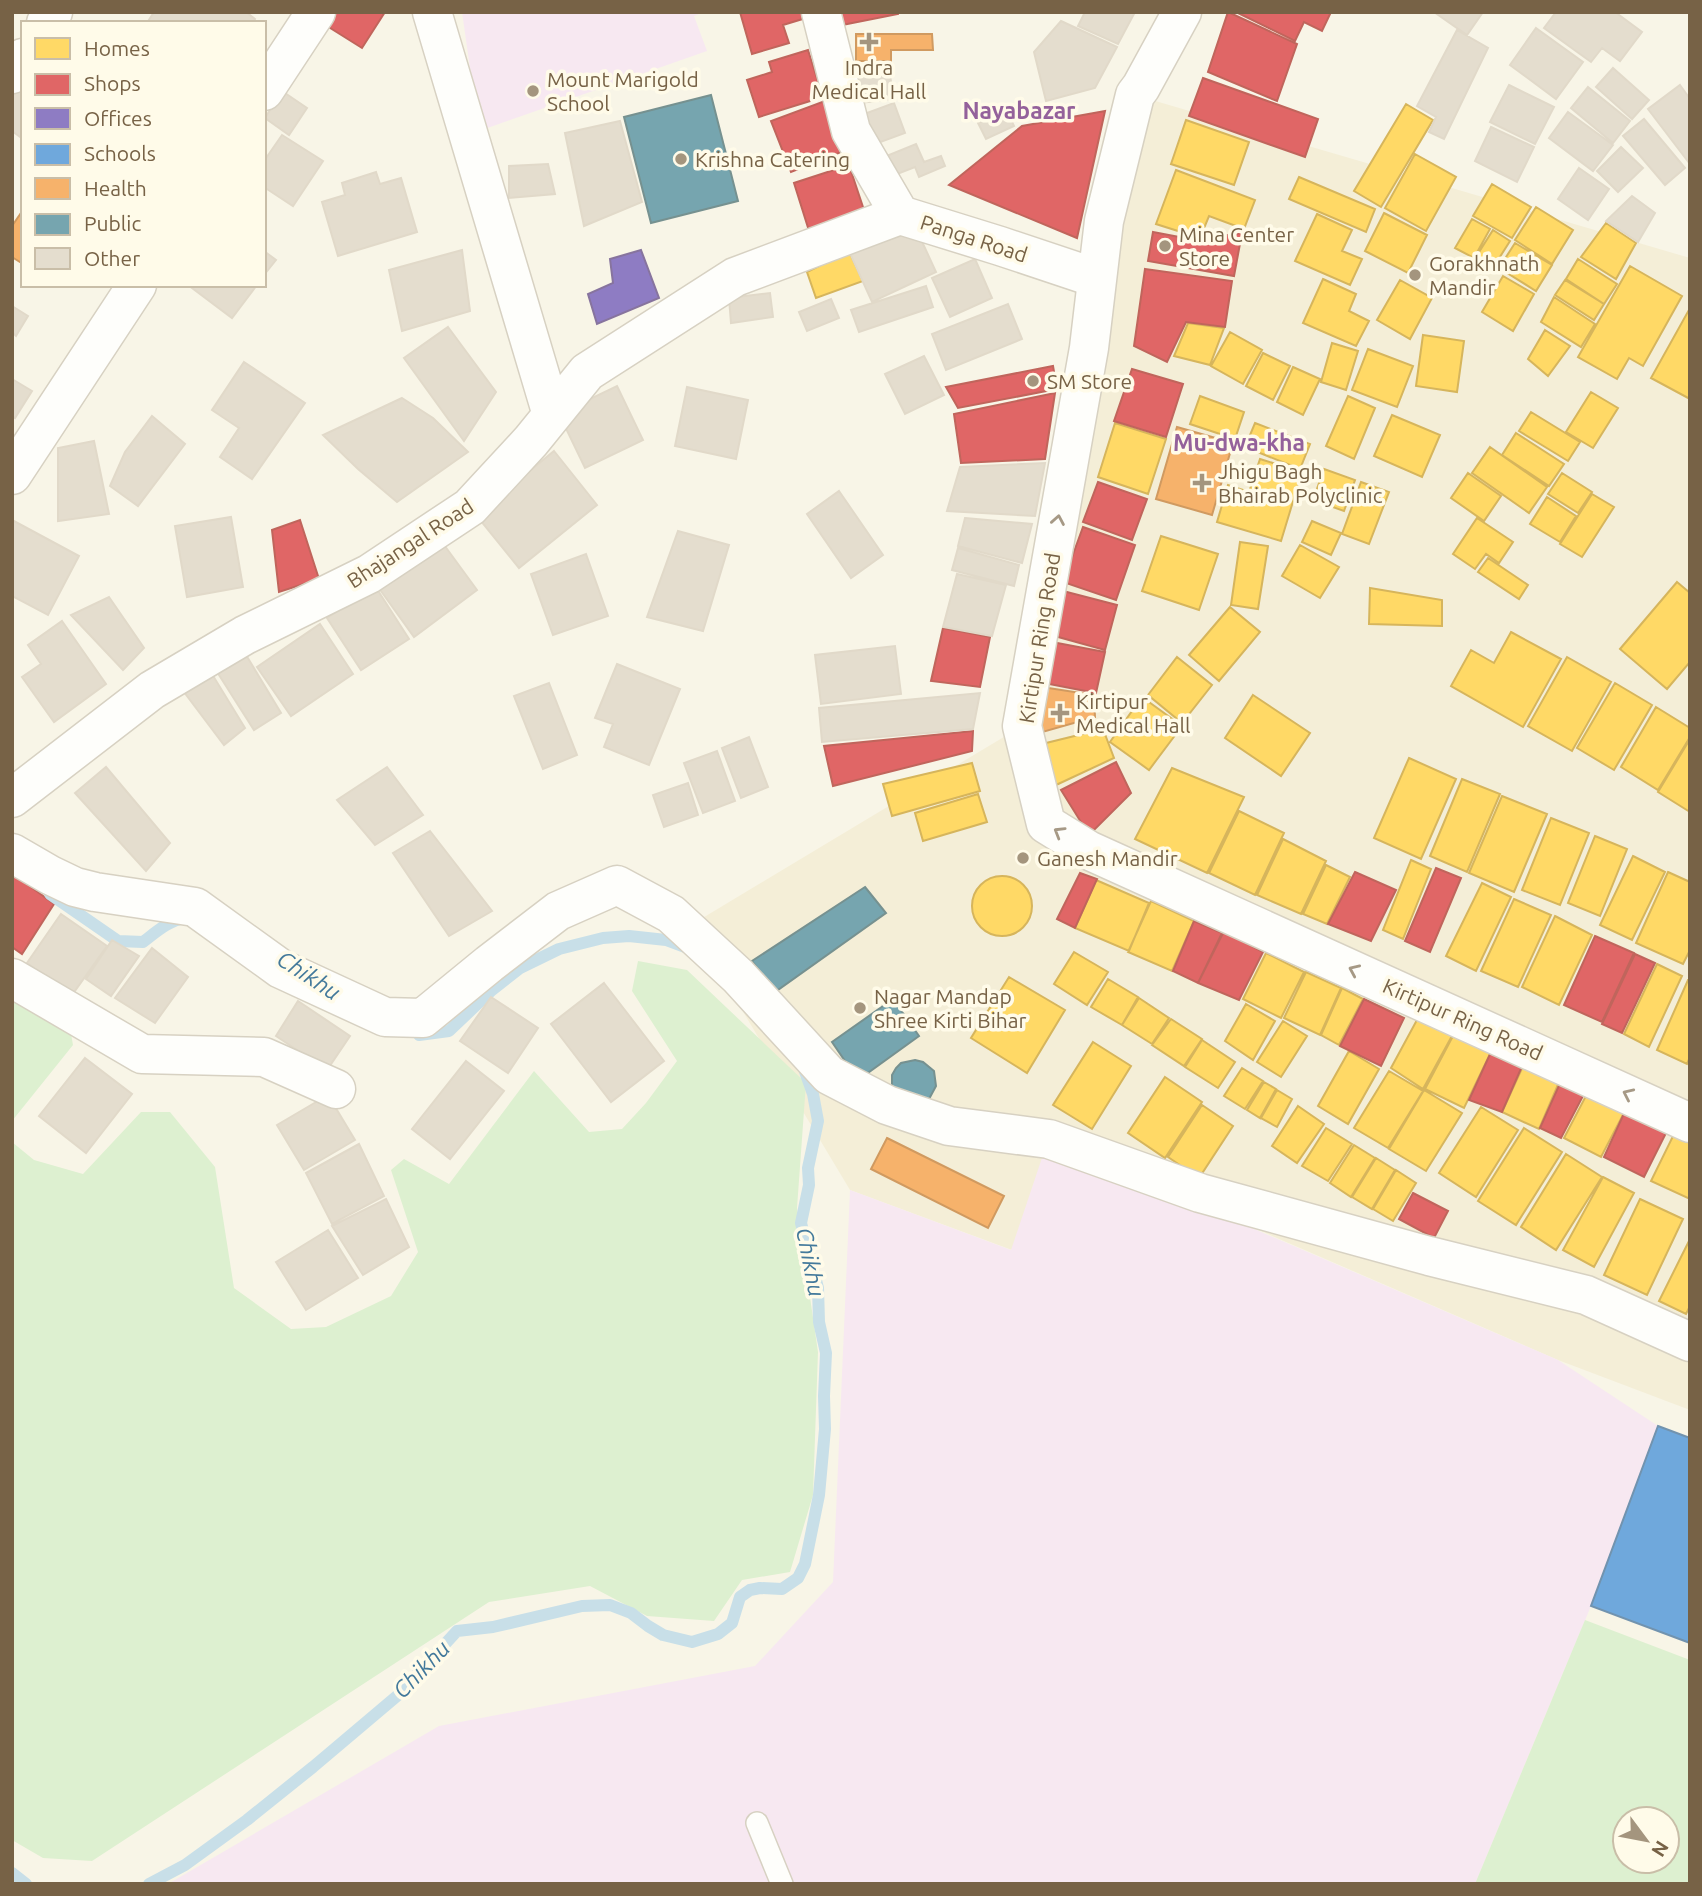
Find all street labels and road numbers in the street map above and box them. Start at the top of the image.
street label: Panga Road [917,209,1031,267]
street label: Bhajangal Road [342,493,478,593]
street label: Kirtipur Ring Road [1014,551,1064,725]
street label: Kirtipur Ring Road [1379,973,1547,1065]

